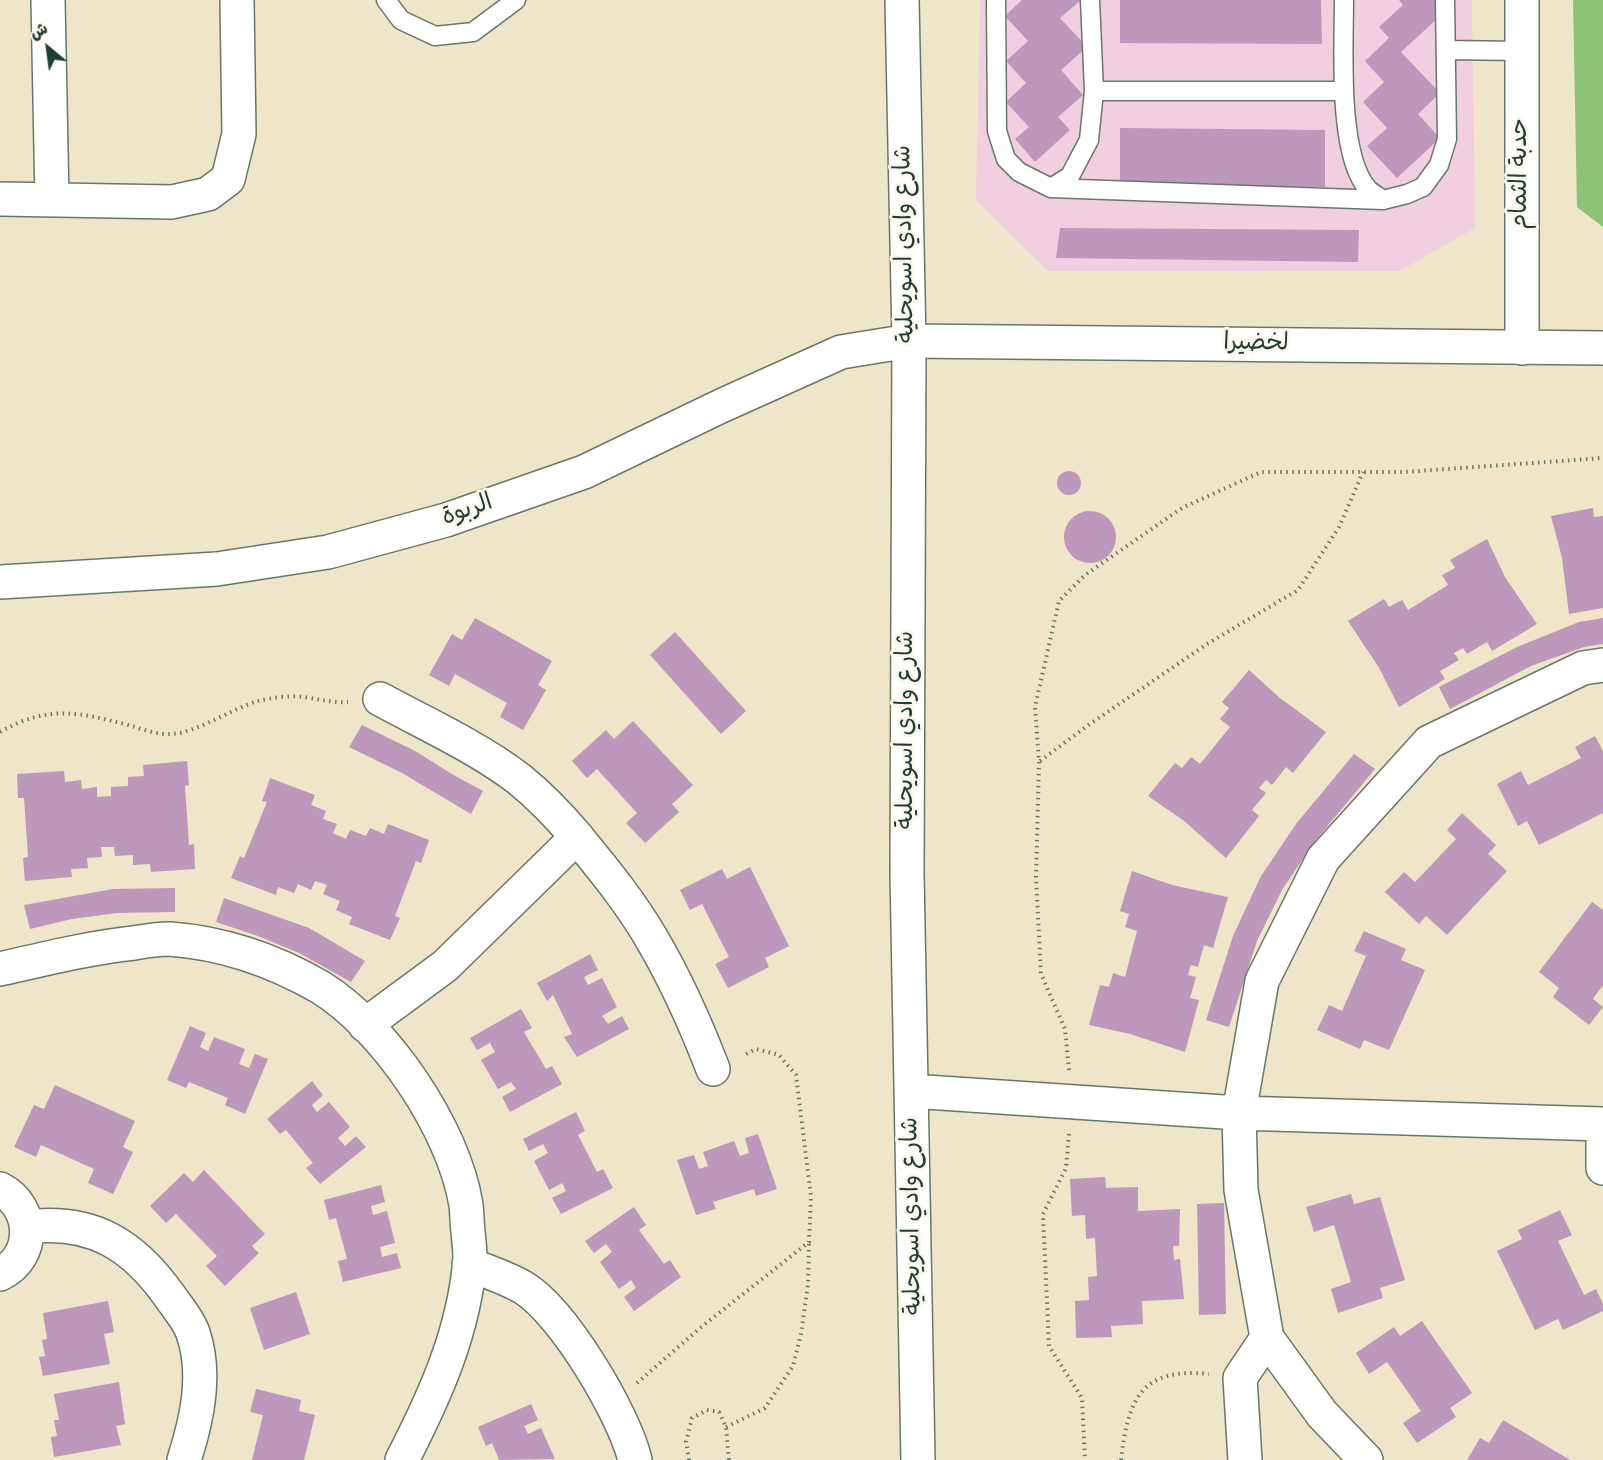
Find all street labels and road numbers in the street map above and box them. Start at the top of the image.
street label: حدبة الثمام [1508,118,1536,230]
street label: شارع وادي اسويحلية [891,145,923,343]
street label: لخضيرا [1223,330,1289,360]
street label: الربوة [439,490,497,534]
street label: شارع وادي اسويحلية [894,631,922,829]
street label: شارع وادي اسويحلية [898,1117,930,1315]

